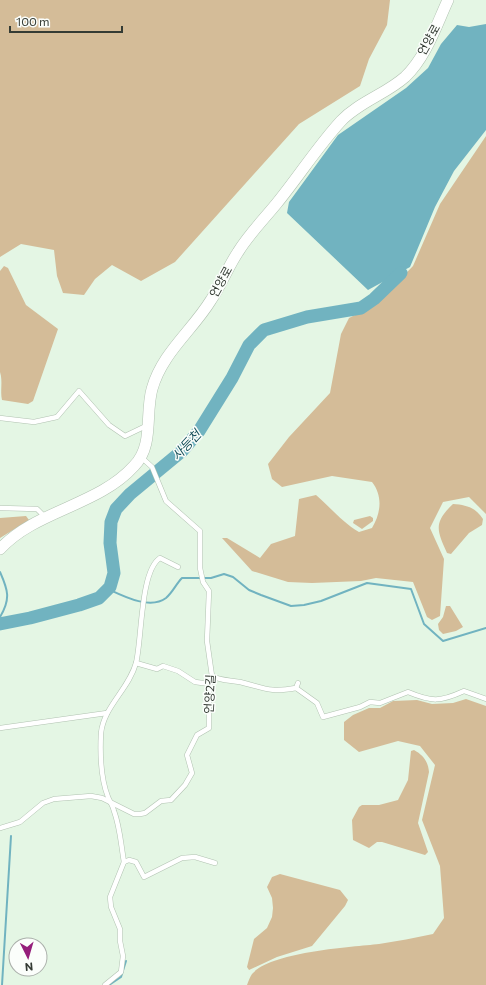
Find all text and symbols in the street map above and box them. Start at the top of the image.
scale bar [10,8,122,34]
text: 100 m [16,14,50,28]
street label: 언양로 [414,22,442,57]
street label: 언양로 [206,264,234,299]
water label: 사등천 [168,426,205,464]
street label: 언양2길 [201,674,217,714]
north arrow [8,937,48,977]
text: N [24,961,34,974]

